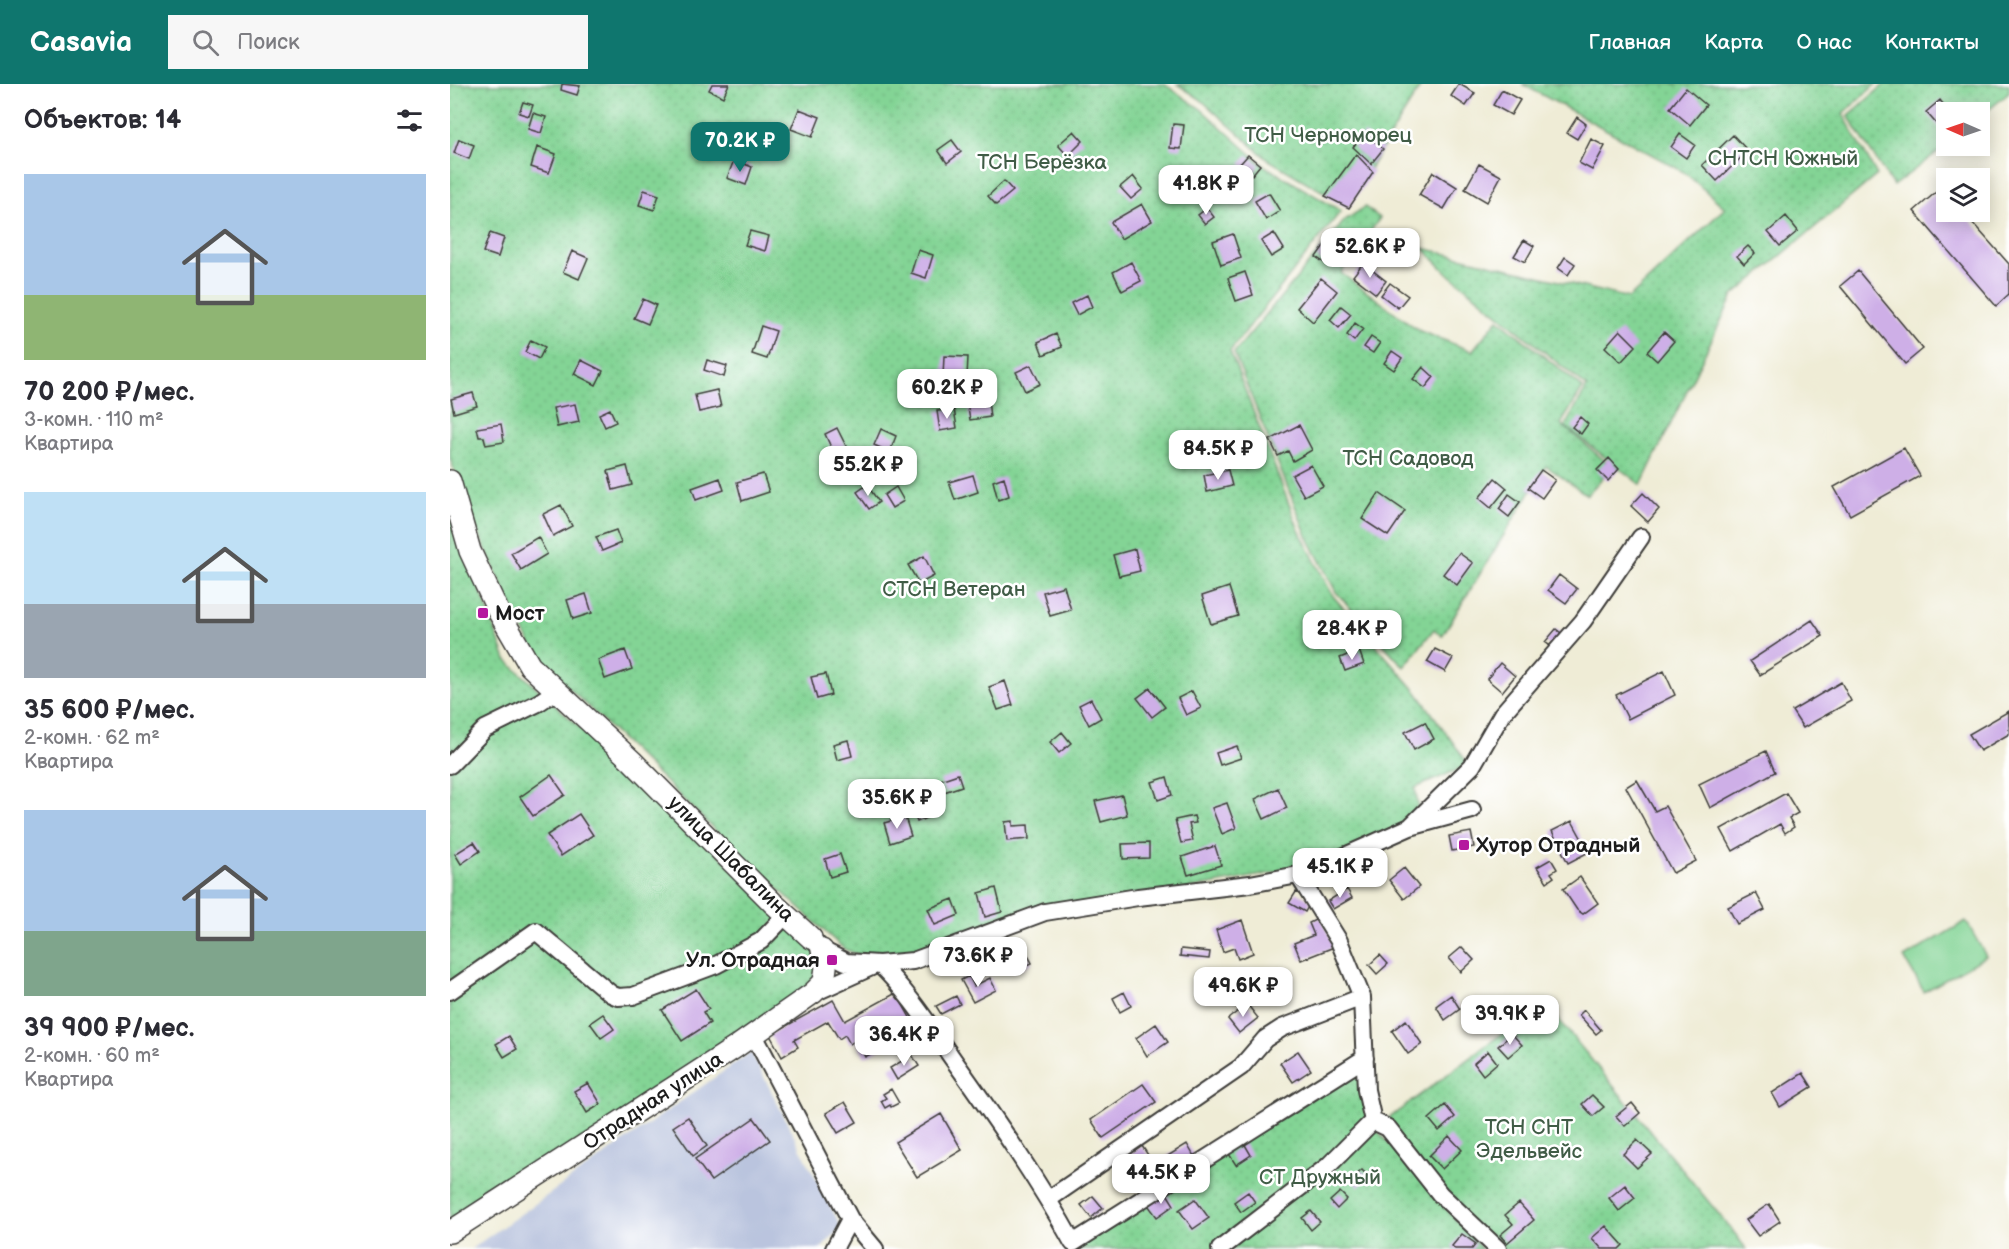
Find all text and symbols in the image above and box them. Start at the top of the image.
search box [168,15,588,69]
text: Casavia [30,26,132,59]
icon: search [189,26,222,59]
text: Поиск [237,29,300,56]
text: Главная [1588,30,1671,55]
text: Карта [1704,30,1763,55]
text: О нас [1796,30,1852,55]
text: Контакты [1885,30,1979,55]
north arrow [1936,102,1990,156]
map controls [1936,102,1990,222]
icon: filters [393,104,426,137]
text: Объектов: 14 [24,105,181,136]
pin: 70.2K ₽ [685,122,795,173]
park label: ТСН Черноморец [1244,123,1412,148]
text: 70.2K ₽ [705,129,775,153]
park label: СНТСН Южный [1708,146,1858,171]
park label: ТСН Берёзка [977,150,1107,175]
pin: 41.8K ₽ [1151,165,1261,216]
button: layers [1936,168,1990,222]
text: 41.8K ₽ [1173,172,1239,196]
icon: home [171,213,279,321]
pin: 52.6K ₽ [1315,228,1425,279]
text: 52.6K ₽ [1335,235,1405,259]
pin: 60.2K ₽ [892,369,1002,420]
text: 60.2K ₽ [911,376,983,400]
text: 70 200 ₽/мес. [24,377,194,408]
text: 3-комн. · 110 m² [24,408,164,432]
pin: 84.5K ₽ [1163,430,1273,481]
text: Квартира [24,432,114,456]
text: 84.5K ₽ [1183,437,1253,461]
pin: 55.2K ₽ [813,446,923,497]
park label: ТСН Садовод [1342,446,1474,471]
text: 55.2K ₽ [833,453,903,477]
icon: home [171,531,279,639]
park label: СТСН Ветеран [882,577,1026,602]
place label: Мост [495,601,545,626]
marker: Мост [476,606,490,620]
pin: 28.4K ₽ [1297,610,1407,661]
text: 28.4K ₽ [1317,617,1387,641]
text: 35 600 ₽/мес. [24,695,195,726]
text: 2-комн. · 62 m² [24,726,160,750]
text: Квартира [24,750,114,774]
pin: 35.6K ₽ [842,779,952,830]
text: 35.6K ₽ [862,786,932,810]
street label: улица Шабалина [663,791,800,928]
place label: Хутор Отрадный [1475,833,1640,858]
marker: Хутор Отрадный [1457,838,1471,852]
pin: 45.1K ₽ [1285,848,1395,899]
icon: home [171,849,279,957]
text: 45.1K ₽ [1307,855,1373,879]
pin: 73.6K ₽ [923,937,1033,988]
text: 73.6K ₽ [943,944,1013,968]
place label: Ул. Отрадная [686,948,820,973]
marker: Ул. Отрадная [825,953,839,967]
pin: 49.6K ₽ [1188,967,1298,1018]
text: 49.6K ₽ [1208,974,1278,998]
pin: 39.9K ₽ [1455,995,1565,1046]
text: 39.9K ₽ [1475,1002,1545,1026]
text: 39 900 ₽/мес. [24,1013,194,1044]
pin: 36.4K ₽ [849,1016,959,1067]
text: 36.4K ₽ [869,1023,939,1047]
text: 2-комн. · 60 m² [24,1044,160,1068]
street label: Отрадная улица [578,1046,728,1155]
text: Квартира [24,1068,114,1092]
park label: ТСН СНТ Эдельвейс [1476,1115,1582,1164]
pin: 44.5K ₽ [1106,1154,1216,1205]
text: 44.5K ₽ [1126,1161,1196,1185]
park label: СТ Дружный [1259,1165,1381,1190]

